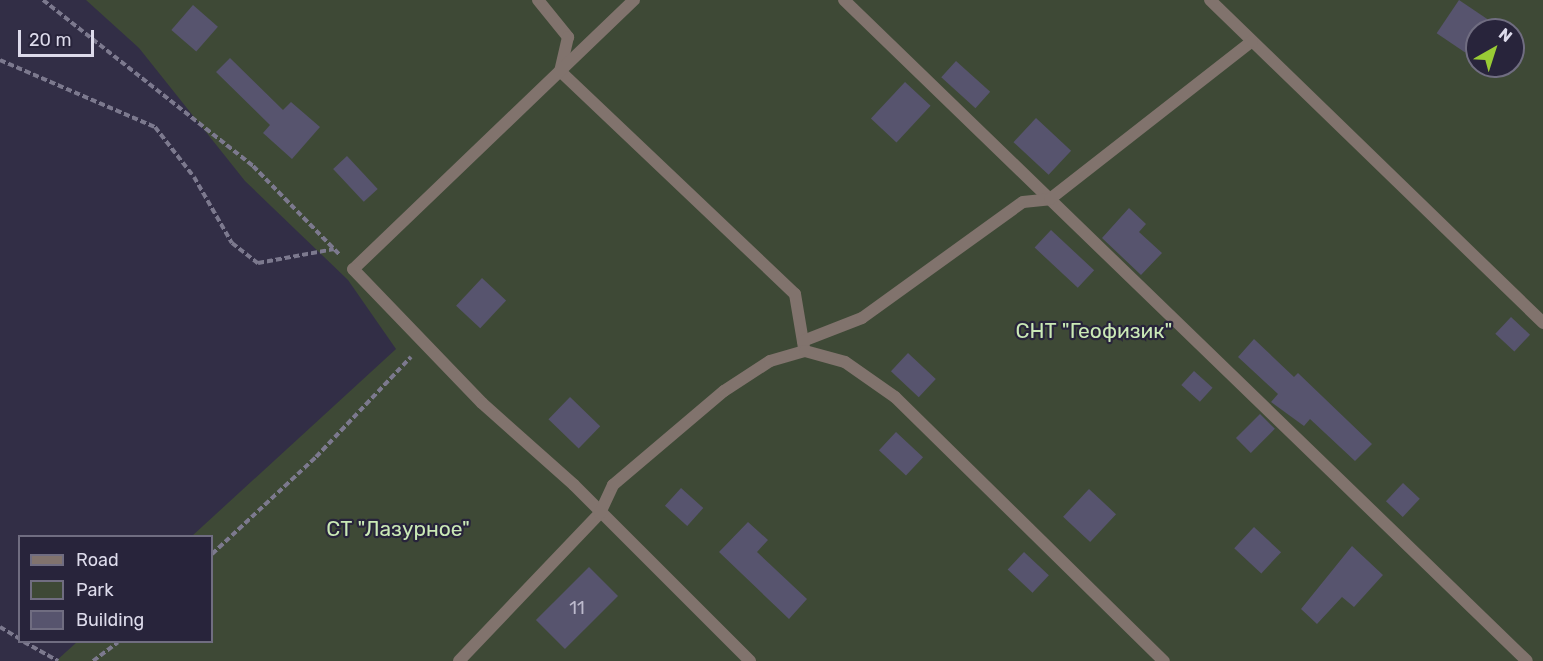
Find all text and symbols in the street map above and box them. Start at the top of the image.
scale bar [21,18,98,56]
north arrow [1465,18,1525,78]
text: N [1495,24,1516,46]
text: 20 m [29,29,71,51]
park label: СНТ "Геофизик" [1016,318,1172,344]
park label: СТ "Лазурное" [326,516,470,542]
legend [18,535,213,643]
text: Road [76,549,119,571]
text: Park [76,579,113,601]
house number: 11 [569,597,585,619]
text: Building [76,609,144,631]

